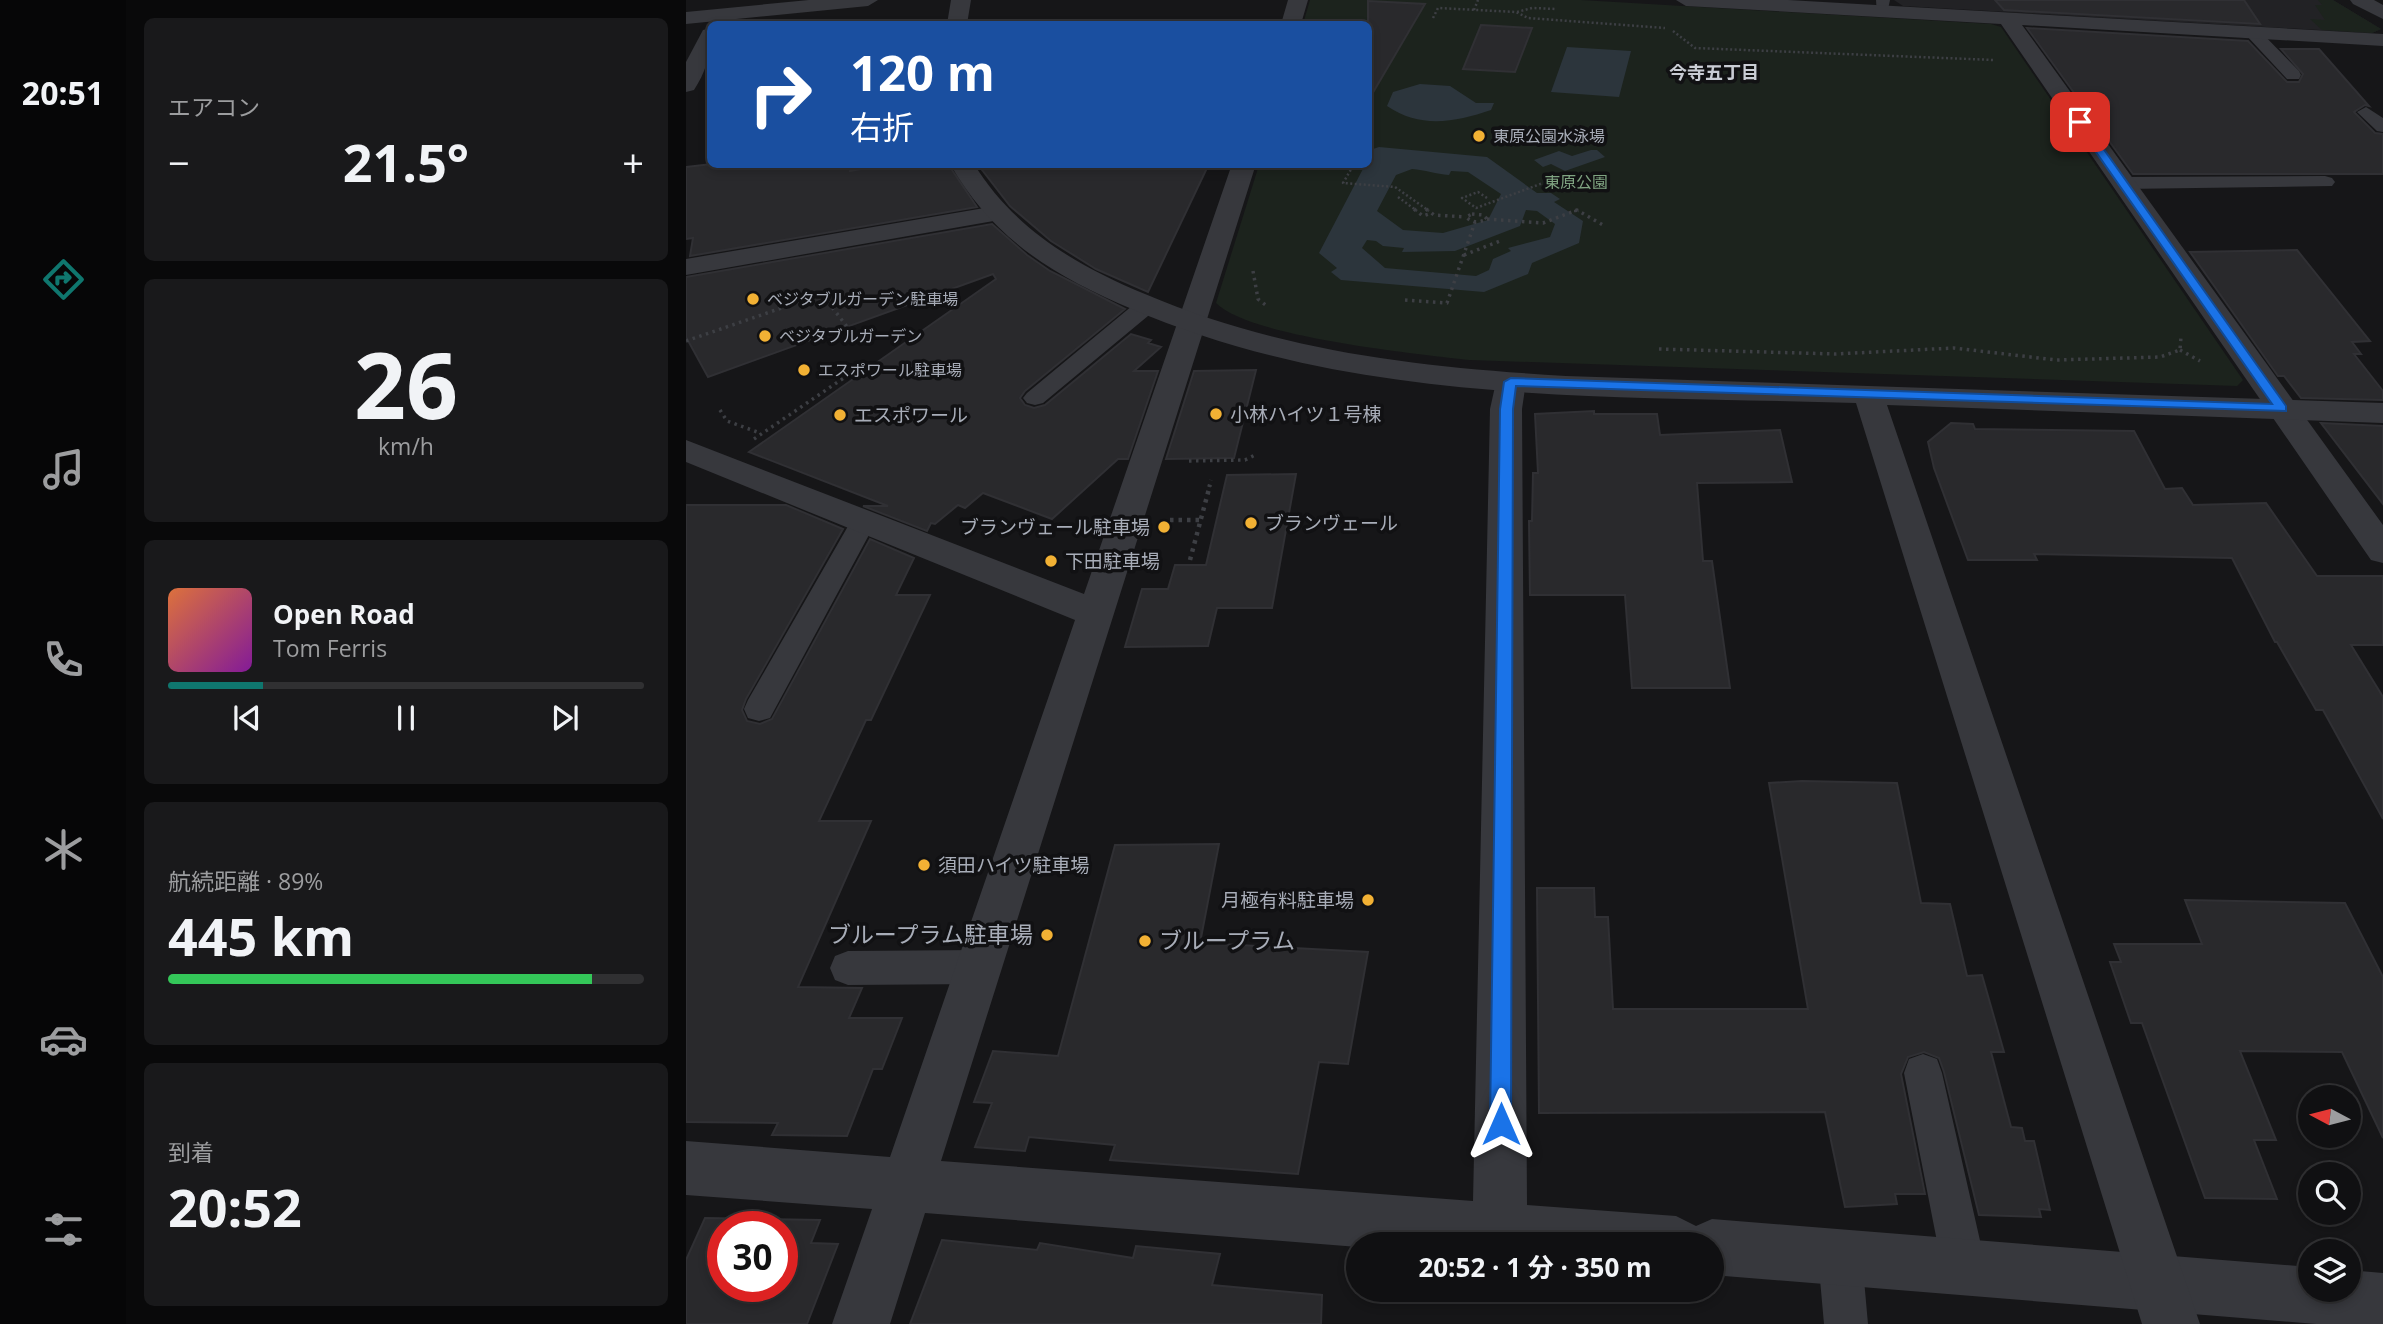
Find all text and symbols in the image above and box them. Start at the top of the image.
text: 120 m [850,39,995,105]
icon: right [735,49,826,140]
district label: 今寺五丁目 [1669,60,1759,84]
text: 20:51 [22,71,104,114]
text: エアコン [168,91,260,123]
pin [2050,92,2110,152]
icon: arrive [2061,103,2099,141]
text: 右折 [850,105,914,148]
place label: 東原公園水泳場 [1493,125,1605,147]
text: 21.5° [343,126,469,197]
marker: 東原公園水泳場 [1471,128,1487,144]
text: − [168,136,190,188]
text: + [622,136,644,188]
park label: 東原公園 [1544,171,1608,193]
icon: directions [39,255,88,304]
place label: ベジタブルガーデン駐車場 [767,288,958,310]
marker: ベジタブルガーデン駐車場 [745,291,761,307]
text: 26 [354,322,458,446]
place label: ベジタブルガーデン [779,325,922,347]
marker: ベジタブルガーデン [757,328,773,344]
place label: エスポワール駐車場 [818,359,962,381]
marker: エスポワール駐車場 [796,362,812,378]
place label: 小林ハイツ１号棟 [1230,401,1382,427]
place label: エスポワール [854,402,968,428]
marker: 小林ハイツ１号棟 [1208,406,1224,422]
marker: エスポワール [832,407,848,423]
text: km/h [378,430,434,462]
icon: music [39,445,88,494]
place label: ブランヴェール [1265,510,1398,536]
place label: ブランヴェール駐車場 [960,514,1150,540]
marker: ブランヴェール [1243,515,1259,531]
marker: ブランヴェール駐車場 [1156,519,1172,535]
place label: 下田駐車場 [1065,548,1160,574]
marker: 下田駐車場 [1043,553,1059,569]
text: Open Road [273,596,415,632]
text: Tom Ferris [273,632,387,664]
icon: phone [39,635,88,684]
icon: previous [228,699,266,737]
icon: pause [387,699,425,737]
icon: next [546,699,584,737]
icon: climate [39,825,88,874]
place label: 須田ハイツ駐車場 [938,852,1090,878]
marker: 須田ハイツ駐車場 [916,857,932,873]
text: 航続距離 · 89% [168,865,323,897]
place label: 月極有料駐車場 [1221,887,1354,913]
marker: 月極有料駐車場 [1360,892,1376,908]
text: 445 km [168,900,354,971]
place label: ブループラム駐車場 [828,918,1033,950]
place label: ブループラム [1159,924,1295,956]
marker: ブループラム駐車場 [1039,927,1055,943]
marker: ブループラム [1137,933,1153,949]
icon: car [39,1015,88,1064]
north arrow [2298,1085,2361,1148]
map controls [2298,1085,2361,1302]
position arrow [1464,1087,1538,1161]
text: 到着 [168,1136,214,1168]
button: search [2298,1162,2361,1225]
text: 20:52 [168,1171,302,1242]
icon: filters [39,1205,88,1254]
speed limit sign: 30 [707,1211,798,1302]
button: layers [2298,1239,2361,1302]
text: 20:52 · 1 分 · 350 m [1418,1249,1652,1285]

